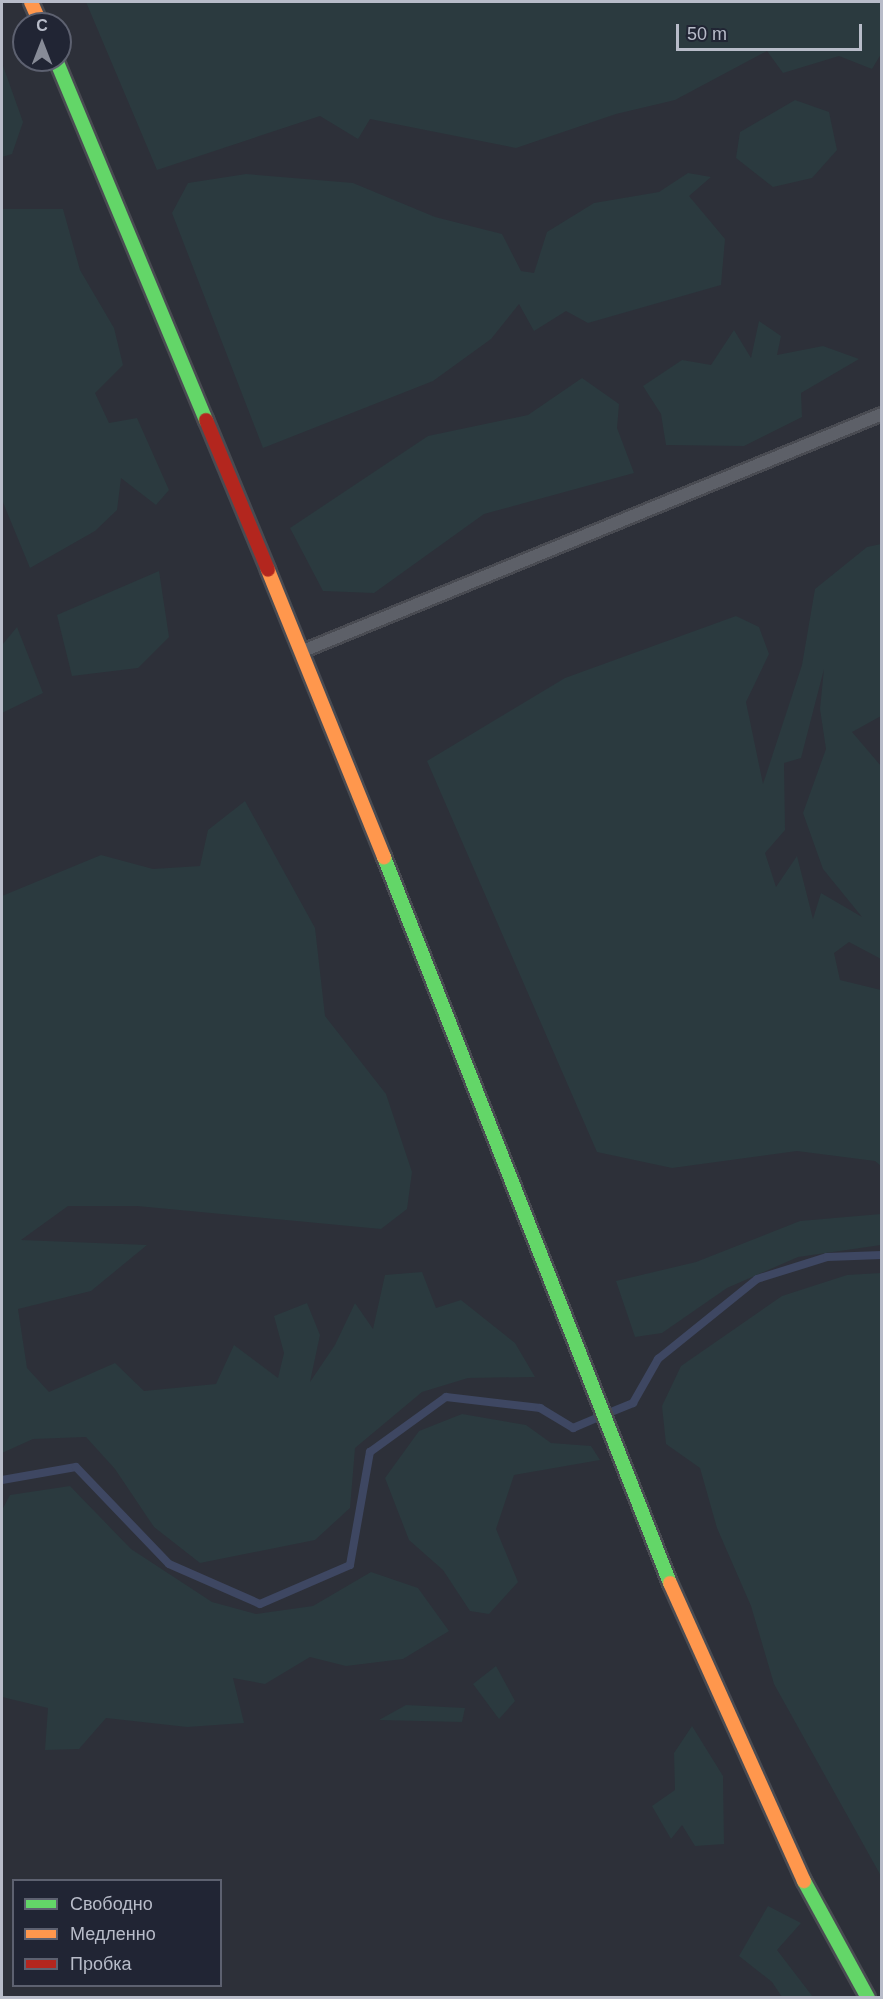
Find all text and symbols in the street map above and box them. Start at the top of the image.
north arrow [12,12,72,72]
scale bar [679,12,865,50]
text: С [36,17,48,34]
text: 50 m [687,24,727,44]
legend [12,1879,222,1987]
text: Свободно [70,1894,153,1914]
text: Медленно [70,1924,156,1944]
text: Пробка [70,1954,132,1974]

